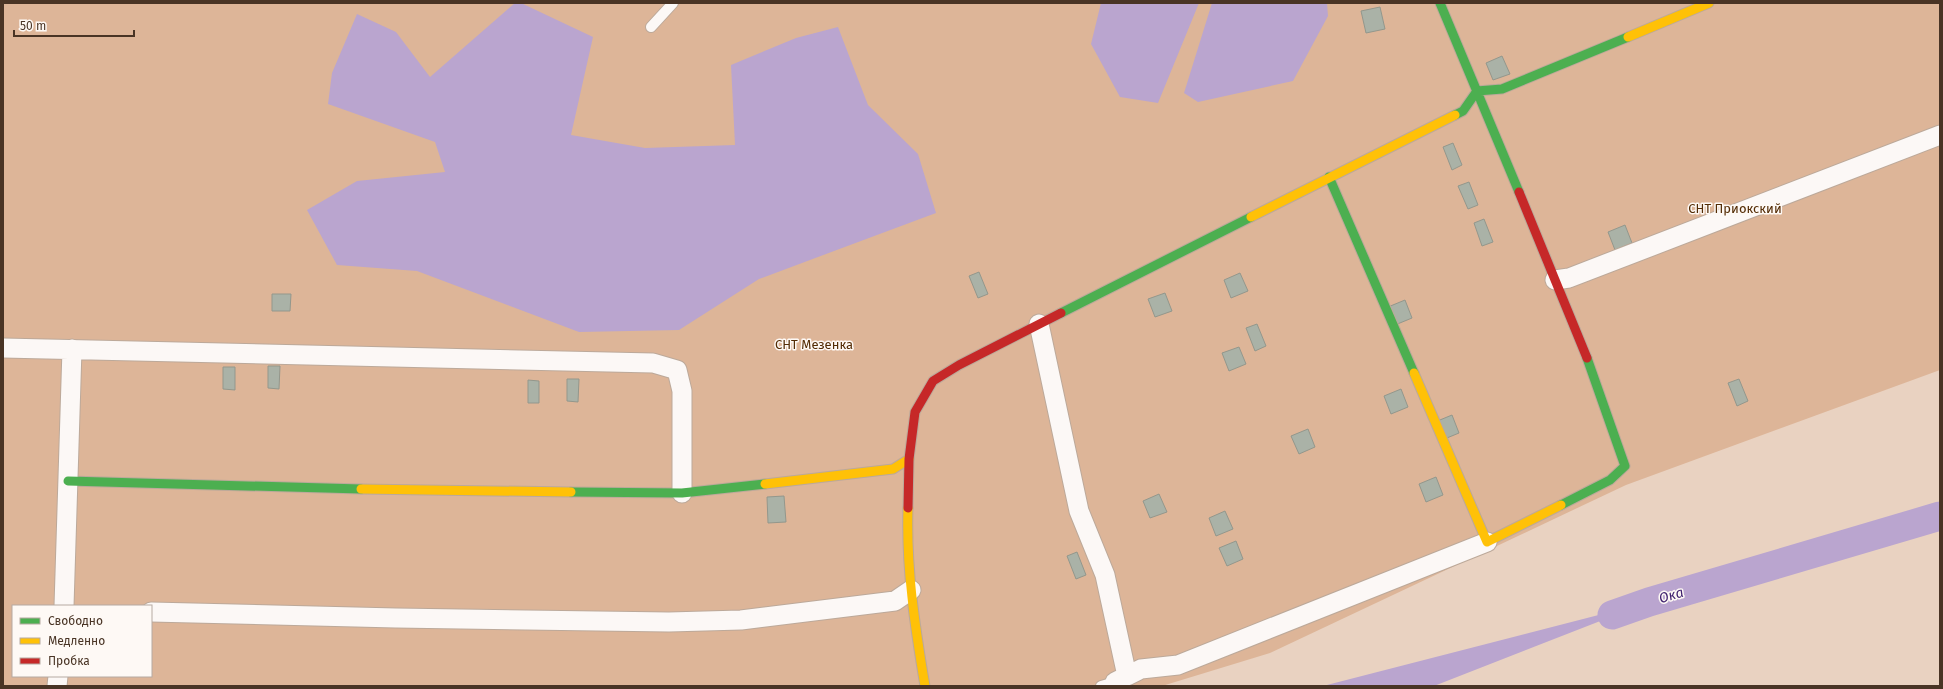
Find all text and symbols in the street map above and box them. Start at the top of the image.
scale bar [14,12,134,38]
text: 50 m [20,19,46,33]
park label: СНТ Приокский [1688,201,1782,216]
park label: СНТ Мезенка [775,337,853,352]
water label: Ока [1657,584,1685,607]
legend [12,605,152,677]
text: Свободно [48,614,103,628]
text: Медленно [48,634,105,648]
text: Пробка [48,654,90,668]

